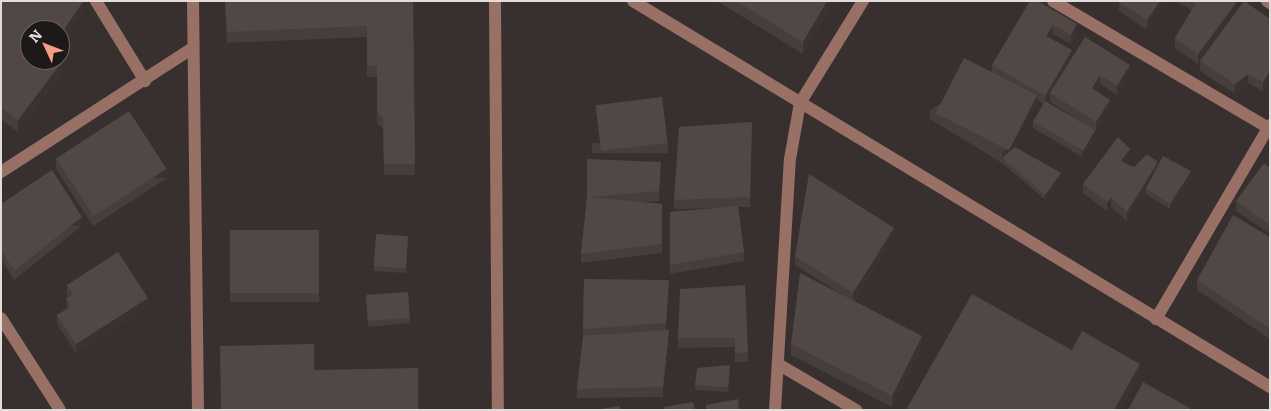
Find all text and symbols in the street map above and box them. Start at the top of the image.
north arrow [20,20,70,70]
text: N [23,24,46,47]

